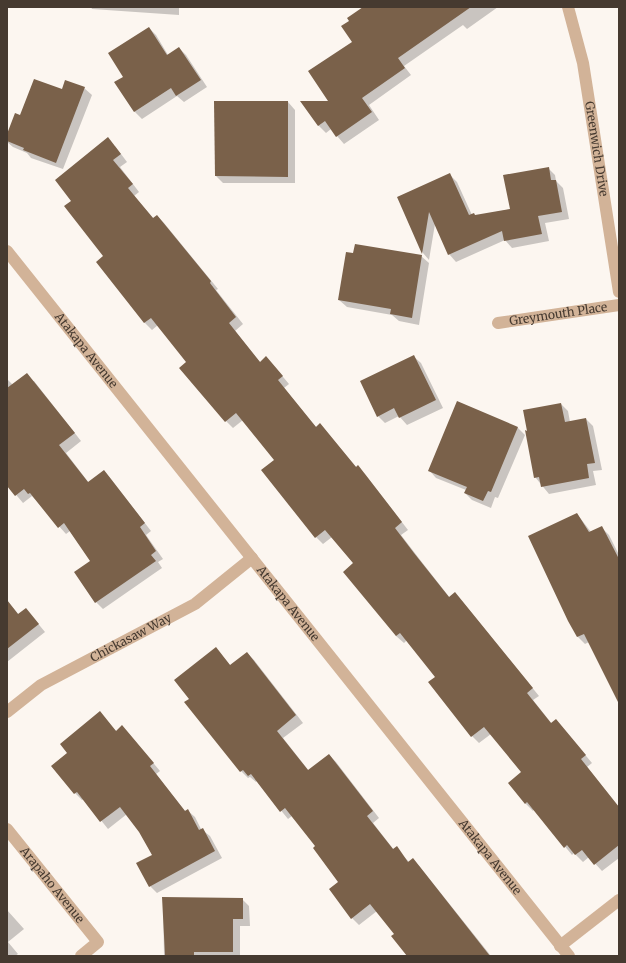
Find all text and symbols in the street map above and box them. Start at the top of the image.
street label: Greenwich Drive [582,100,612,198]
street label: Greymouth Place [508,299,608,328]
street label: Atakapa Avenue [51,308,121,391]
street label: Atakapa Avenue [253,562,323,644]
street label: Chickasaw Way [87,610,174,665]
street label: Atakapa Avenue [455,815,525,897]
street label: Arapaho Avenue [17,843,88,926]

